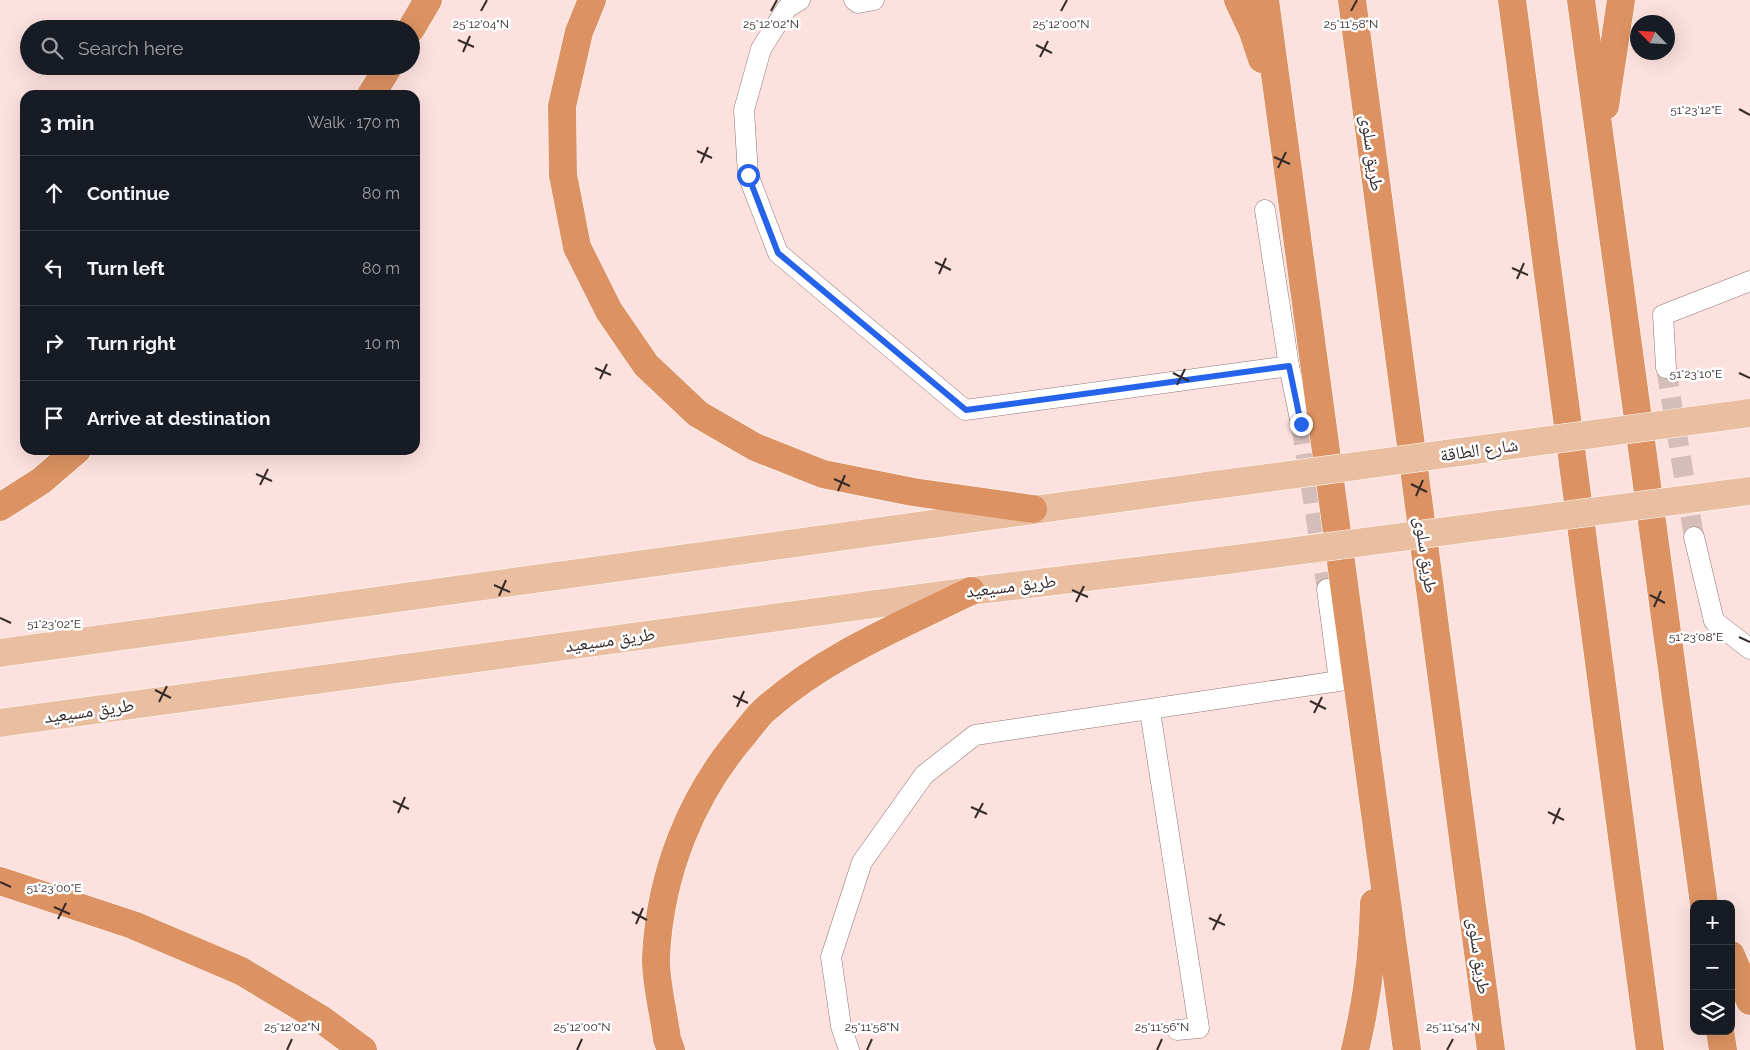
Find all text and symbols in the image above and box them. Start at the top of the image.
north arrow [1630,15,1675,60]
text: 25°12'04"N [453,17,509,31]
text: 25°12'02"N [743,17,799,31]
text: 25°12'00"N [1032,17,1090,31]
text: 25°11'58"N [1324,17,1378,31]
search box [20,20,420,75]
icon: search [38,34,66,62]
text: Search here [78,37,184,59]
text: 51°23'12"E [1670,103,1722,117]
text: 3 min [40,110,94,135]
text: Walk · 170 m [308,113,400,132]
street label: طريق سلوى [1356,113,1388,193]
route start [737,164,760,187]
icon: ahead [40,179,68,207]
text: Continue [87,182,170,204]
text: 80 m [362,184,400,203]
icon: left [40,254,68,282]
text: Turn left [87,257,164,279]
text: 80 m [362,259,400,278]
icon: right [40,329,68,357]
text: Turn right [87,332,176,354]
text: 10 m [365,334,400,353]
text: 51°23'10"E [1670,367,1722,381]
icon: arrive [40,404,68,432]
text: Arrive at destination [87,407,271,429]
route end [1290,413,1313,436]
street label: شارع الطاقة [1439,434,1519,466]
street label: طريق سلوى [1410,515,1442,595]
street label: طريق مسيعيد [965,570,1057,602]
text: 51°23'02"E [27,617,81,631]
street label: طريق مسيعيد [564,623,656,657]
text: 51°23'08"E [1669,630,1723,644]
street label: طريق مسيعيد [43,694,135,728]
text: 51°23'00"E [27,881,81,895]
map controls [1690,900,1735,1035]
button: + [1690,900,1735,945]
street label: طريق سلوى [1463,916,1495,996]
button: − [1690,945,1735,990]
button: layers [1690,990,1735,1035]
text: 25°12'02"N [264,1020,320,1034]
text: 25°12'00"N [553,1020,611,1034]
text: 25°11'58"N [845,1020,899,1034]
text: 25°11'56"N [1135,1020,1189,1034]
text: 25°11'54"N [1426,1020,1480,1034]

